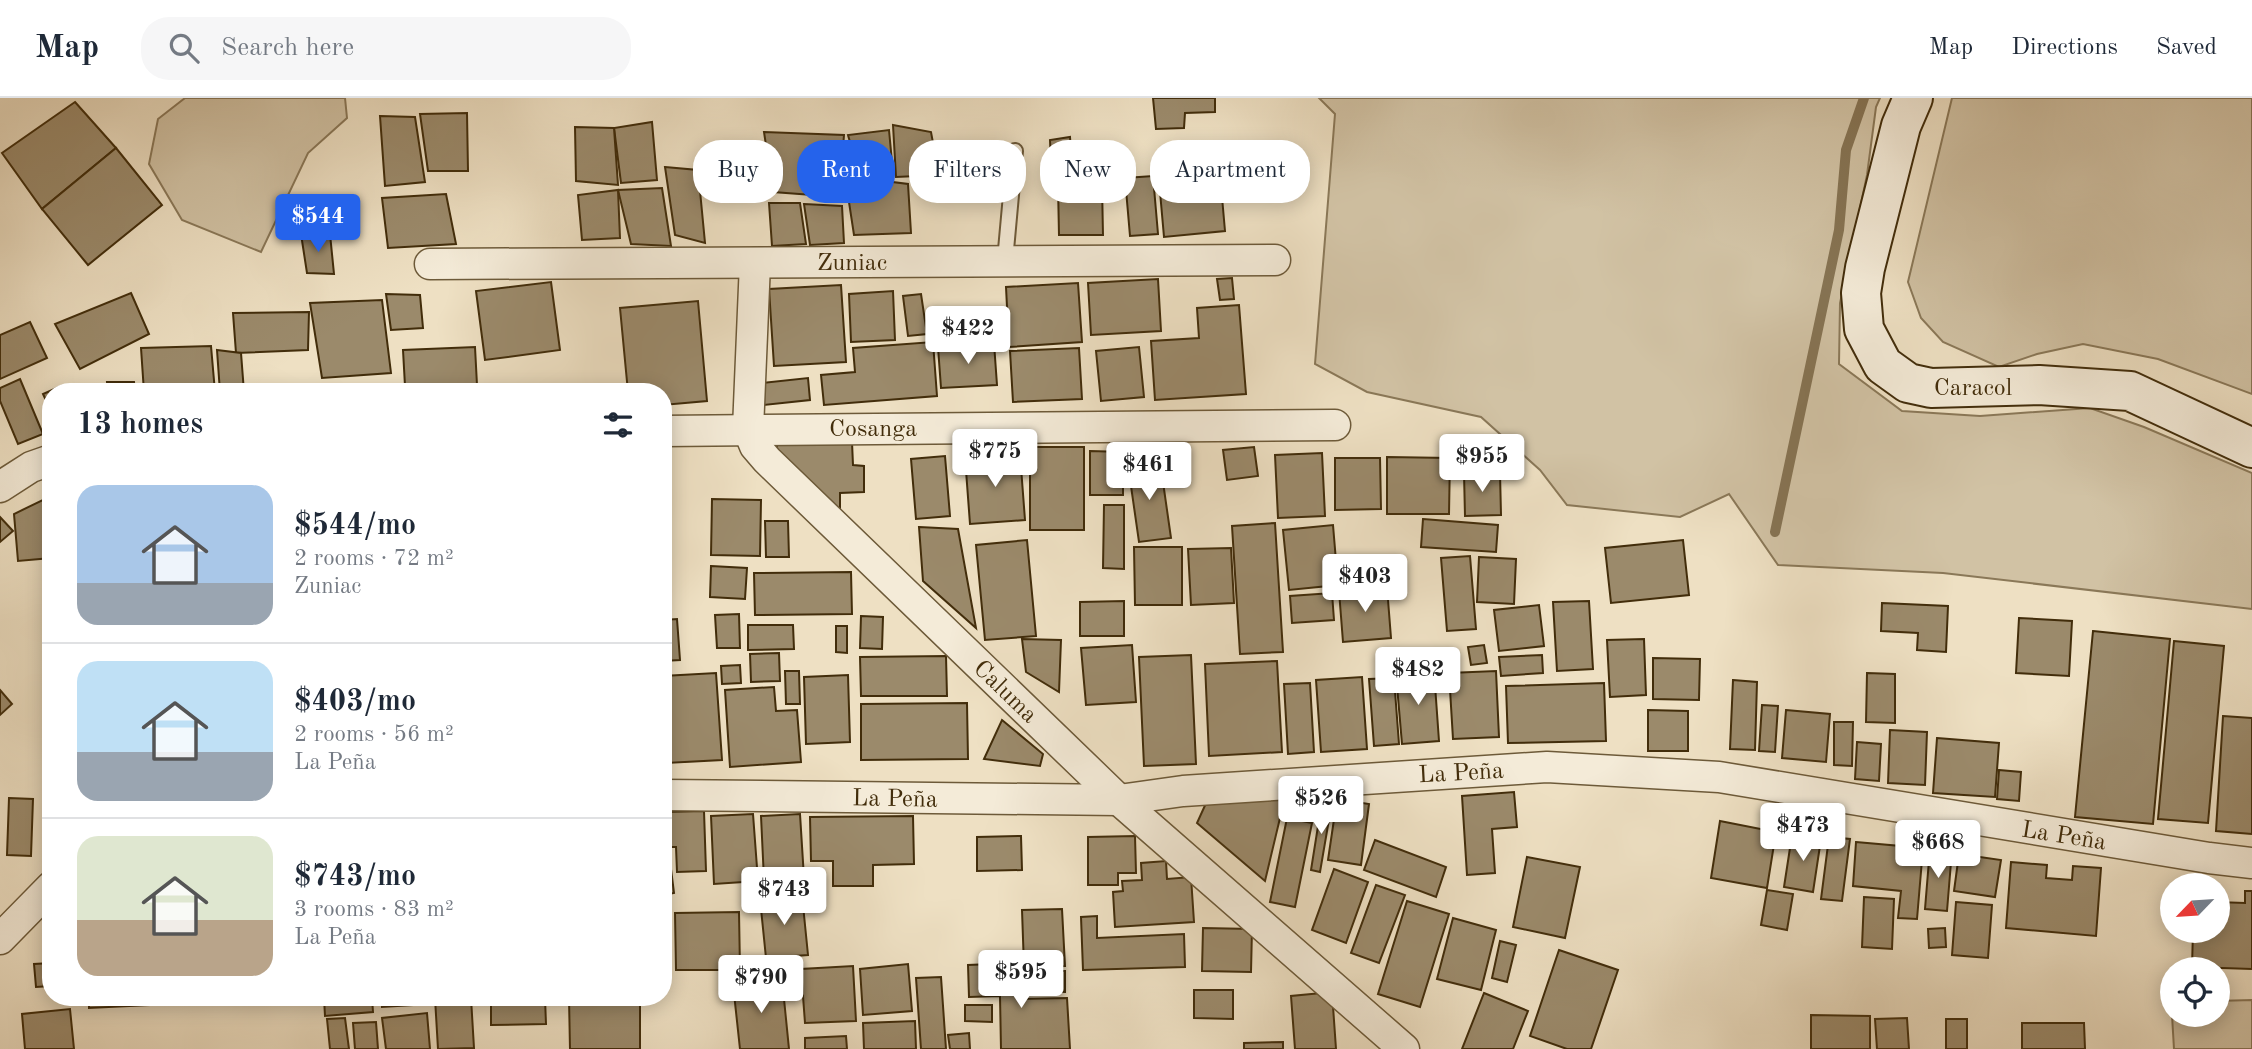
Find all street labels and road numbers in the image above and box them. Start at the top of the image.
street label: Zuniac [817,252,887,276]
street label: Caracol [1934,377,2012,401]
street label: Cosanga [829,418,917,442]
street label: Caluma [968,657,1041,728]
street label: La Peña [1418,760,1505,788]
street label: La Peña [852,787,938,813]
street label: La Peña [2020,818,2108,856]

